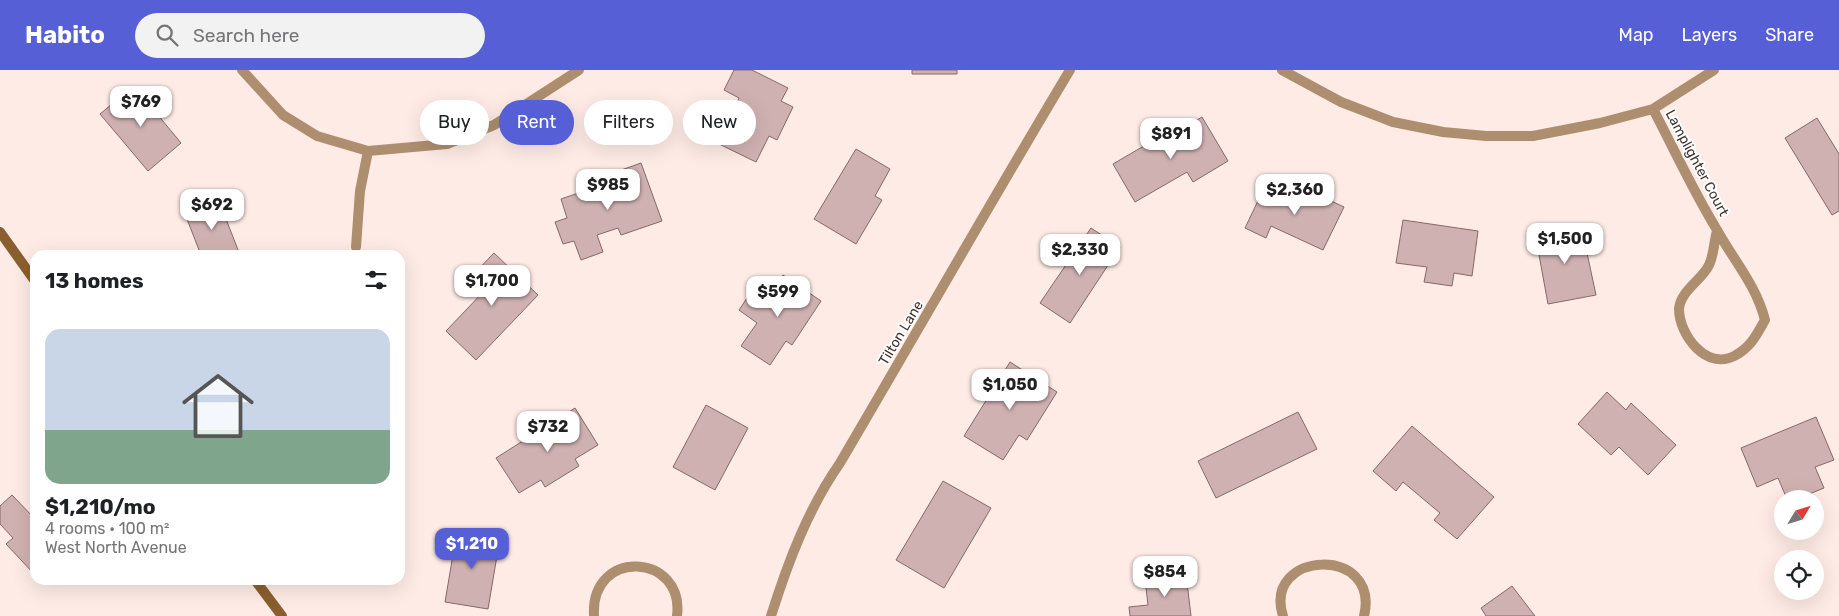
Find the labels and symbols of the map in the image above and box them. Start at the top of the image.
pin: $769 [111,85,171,128]
street label: Lamplighter Court [1662,107,1733,220]
pin: $891 [1141,118,1201,160]
pin: $985 [578,168,638,211]
pin: $2,360 [1254,174,1336,216]
pin: $692 [182,189,242,231]
pin: $1,500 [1524,222,1606,265]
pin: $2,330 [1039,234,1121,276]
pin: $1,700 [451,264,533,307]
pin: $599 [748,276,808,318]
street label: Tilton Lane [875,298,927,368]
pin: $1,050 [969,368,1051,411]
pin: $732 [518,410,578,453]
north arrow [1774,490,1824,540]
pin: $1,210 [431,528,513,570]
pin: $854 [1135,556,1195,598]

